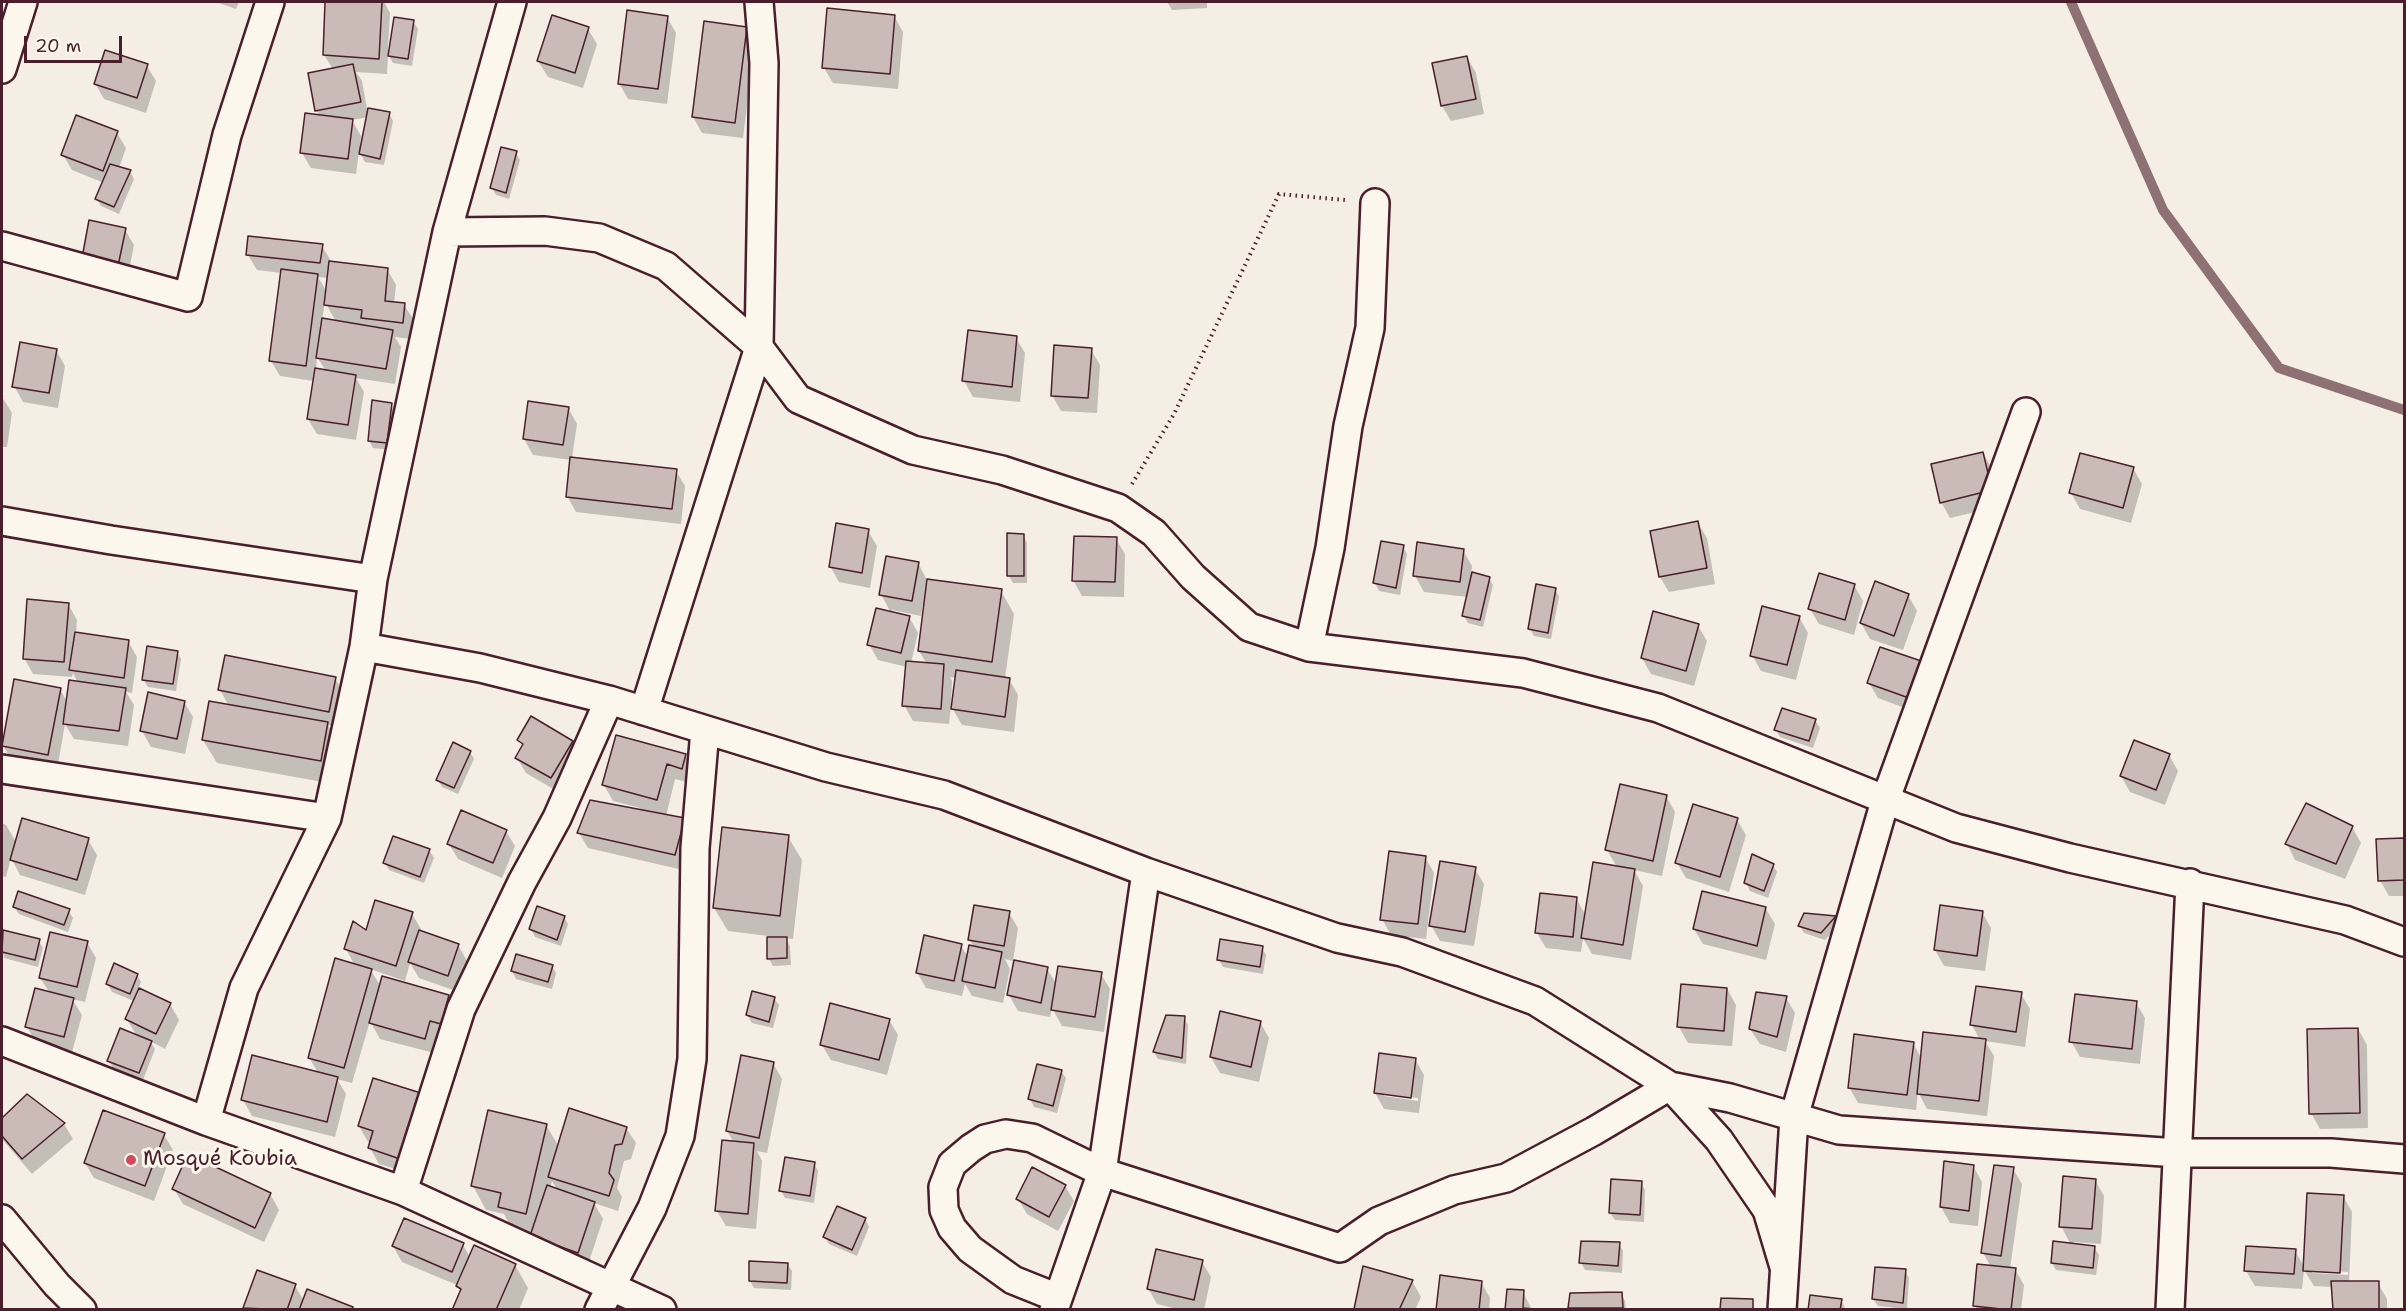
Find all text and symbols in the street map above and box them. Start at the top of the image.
scale bar [27,24,124,62]
text: 20 m [35,34,81,58]
place label: Mosqué Koubia [143,1147,297,1173]
marker: Mosqué Koubia [124,1153,138,1167]

